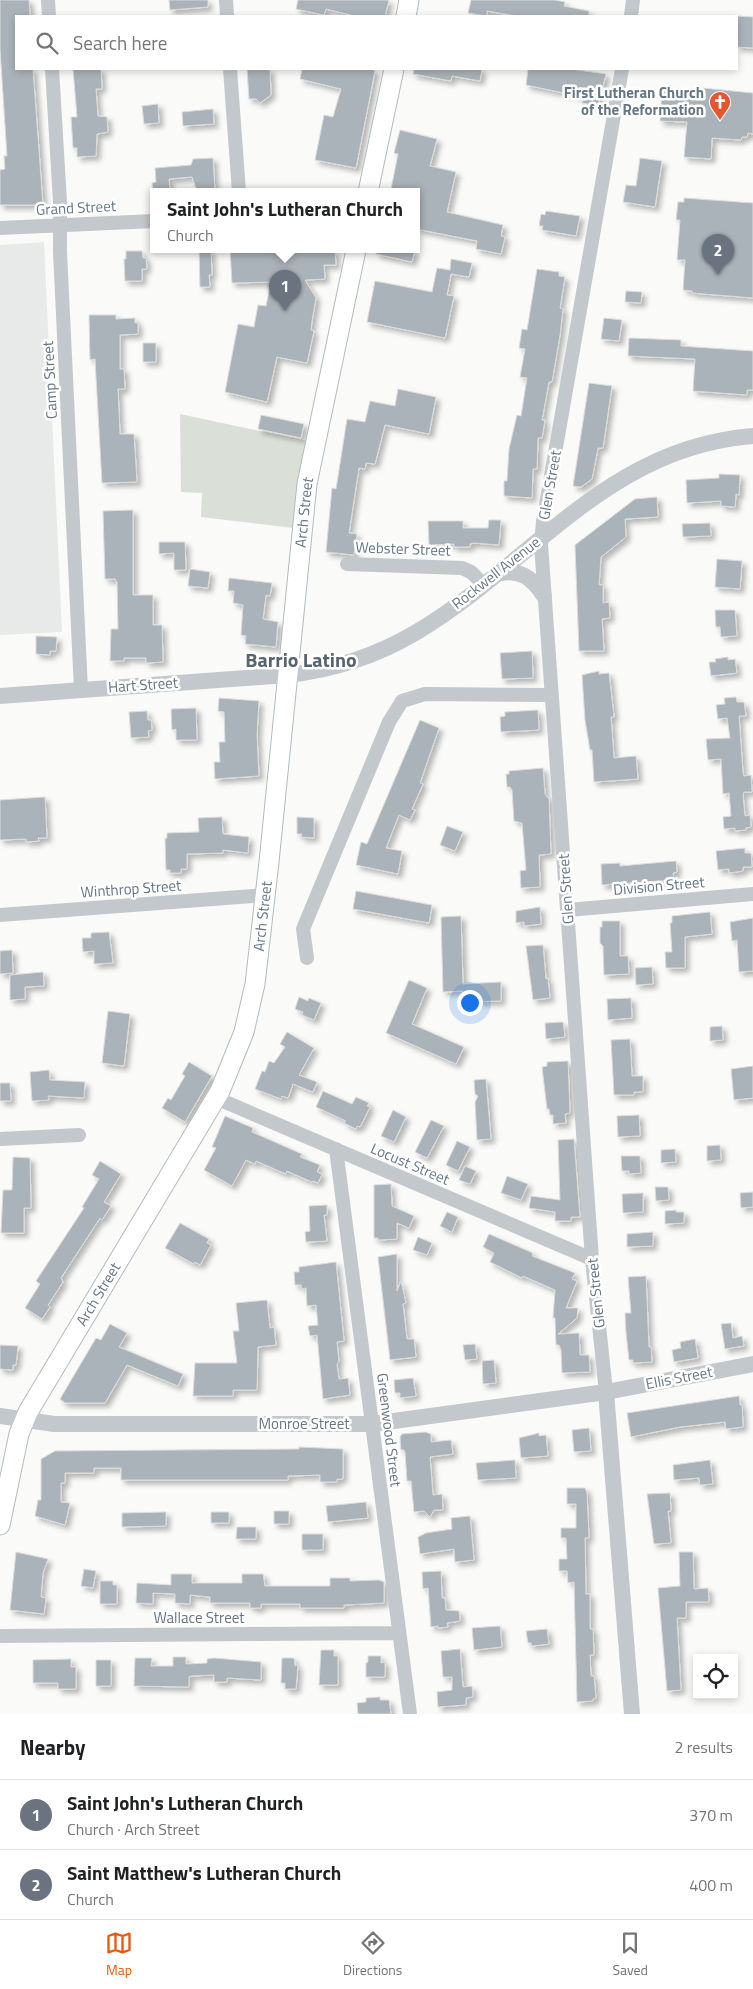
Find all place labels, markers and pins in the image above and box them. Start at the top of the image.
place label: First Lutheran Church of the Reformation [564,81,704,121]
church icon: First Lutheran Church of the Reformation [708,90,732,121]
pin: 2 [702,234,734,275]
pin: 1 [269,270,301,311]

